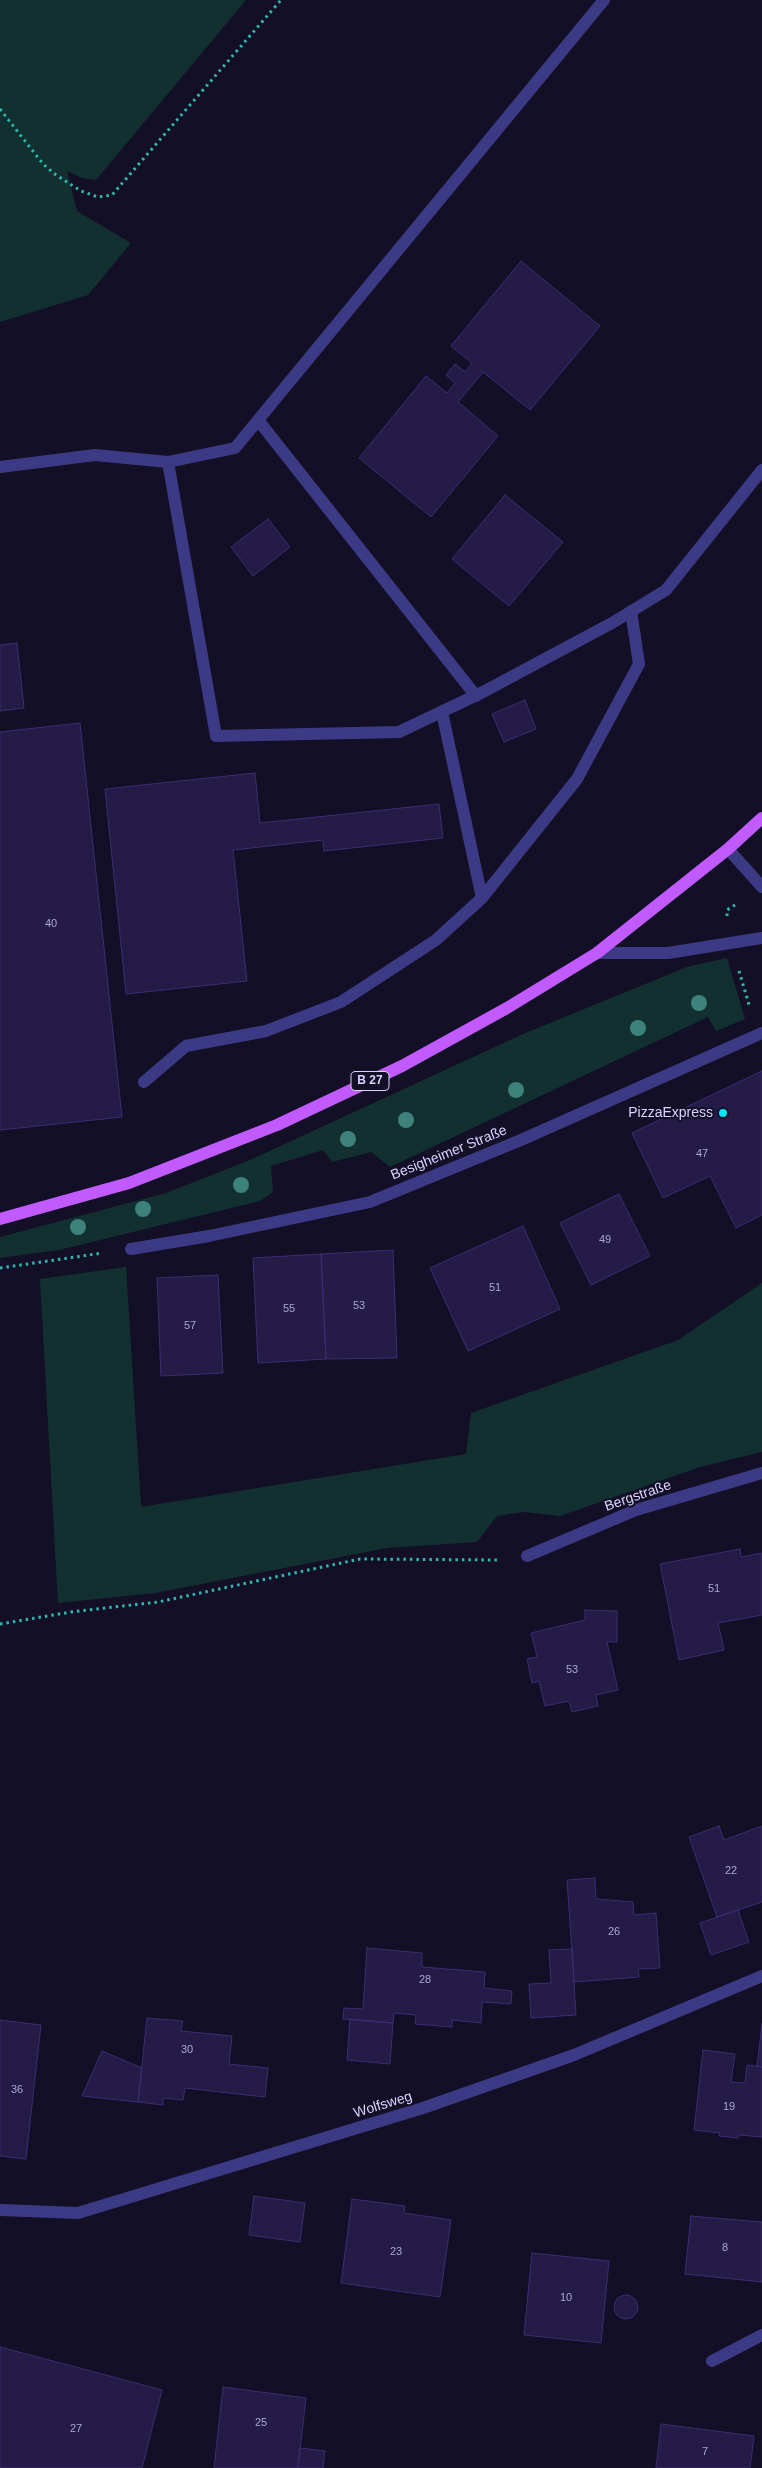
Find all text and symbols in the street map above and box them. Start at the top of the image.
house number: 40 [45,917,57,931]
road number: B 27 [351,1072,389,1090]
place label: PizzaExpress [628,1105,713,1121]
marker: PizzaExpress [717,1107,729,1119]
street label: Besigheimer Straße [388,1122,510,1184]
house number: 47 [696,1147,708,1161]
house number: 49 [599,1233,611,1247]
house number: 51 [489,1281,501,1295]
house number: 53 [353,1299,365,1313]
house number: 55 [283,1302,295,1316]
house number: 57 [184,1319,196,1333]
street label: Bergstraße [603,1477,673,1515]
house number: 51 [708,1582,720,1596]
house number: 53 [566,1663,578,1677]
house number: 22 [725,1864,737,1878]
house number: 26 [608,1925,620,1939]
house number: 28 [419,1973,431,1987]
house number: 30 [181,2043,193,2057]
house number: 36 [11,2083,23,2097]
street label: Wolfsweg [352,2088,414,2122]
house number: 19 [723,2100,735,2114]
house number: 8 [722,2241,728,2255]
house number: 23 [390,2245,402,2259]
house number: 10 [560,2291,572,2305]
house number: 25 [255,2416,267,2430]
house number: 27 [70,2422,82,2436]
house number: 7 [702,2445,708,2459]

